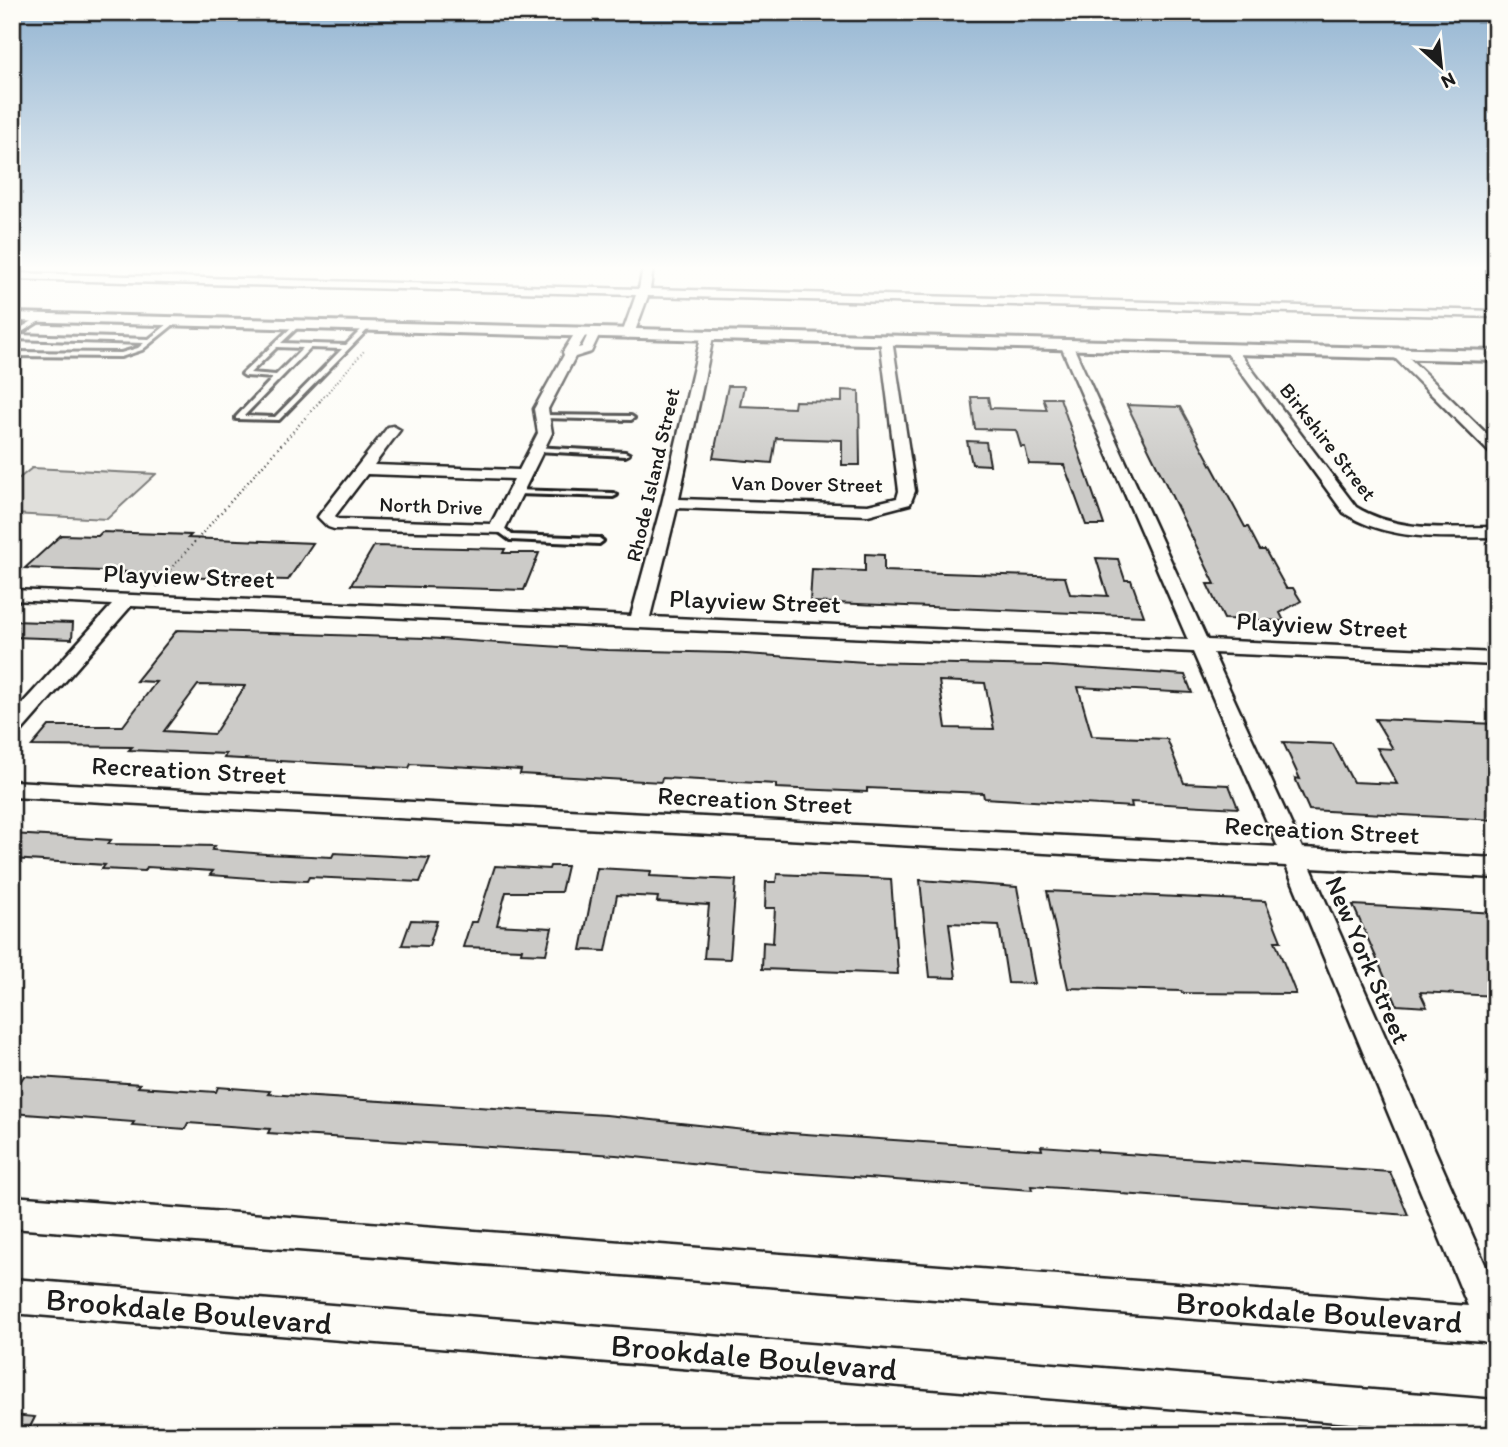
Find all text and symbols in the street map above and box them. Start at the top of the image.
north arrow [1406,32,1476,102]
text: N [1438,68,1459,94]
street label: Birkshire Street [1275,378,1382,506]
street label: Rhode Island Street [620,385,685,564]
street label: Van Dover Street [731,470,883,497]
street label: North Drive [379,491,483,520]
street label: Playview Street [103,557,276,595]
street label: Playview Street [669,582,842,620]
street label: Playview Street [1235,605,1409,645]
street label: Recreation Street [91,749,288,791]
street label: Recreation Street [657,779,854,821]
street label: Recreation Street [1224,809,1421,851]
street label: New York Street [1318,871,1418,1049]
street label: Brookdale Boulevard [44,1280,334,1342]
street label: Brookdale Boulevard [1174,1283,1464,1341]
street label: Brookdale Boulevard [609,1326,899,1388]

